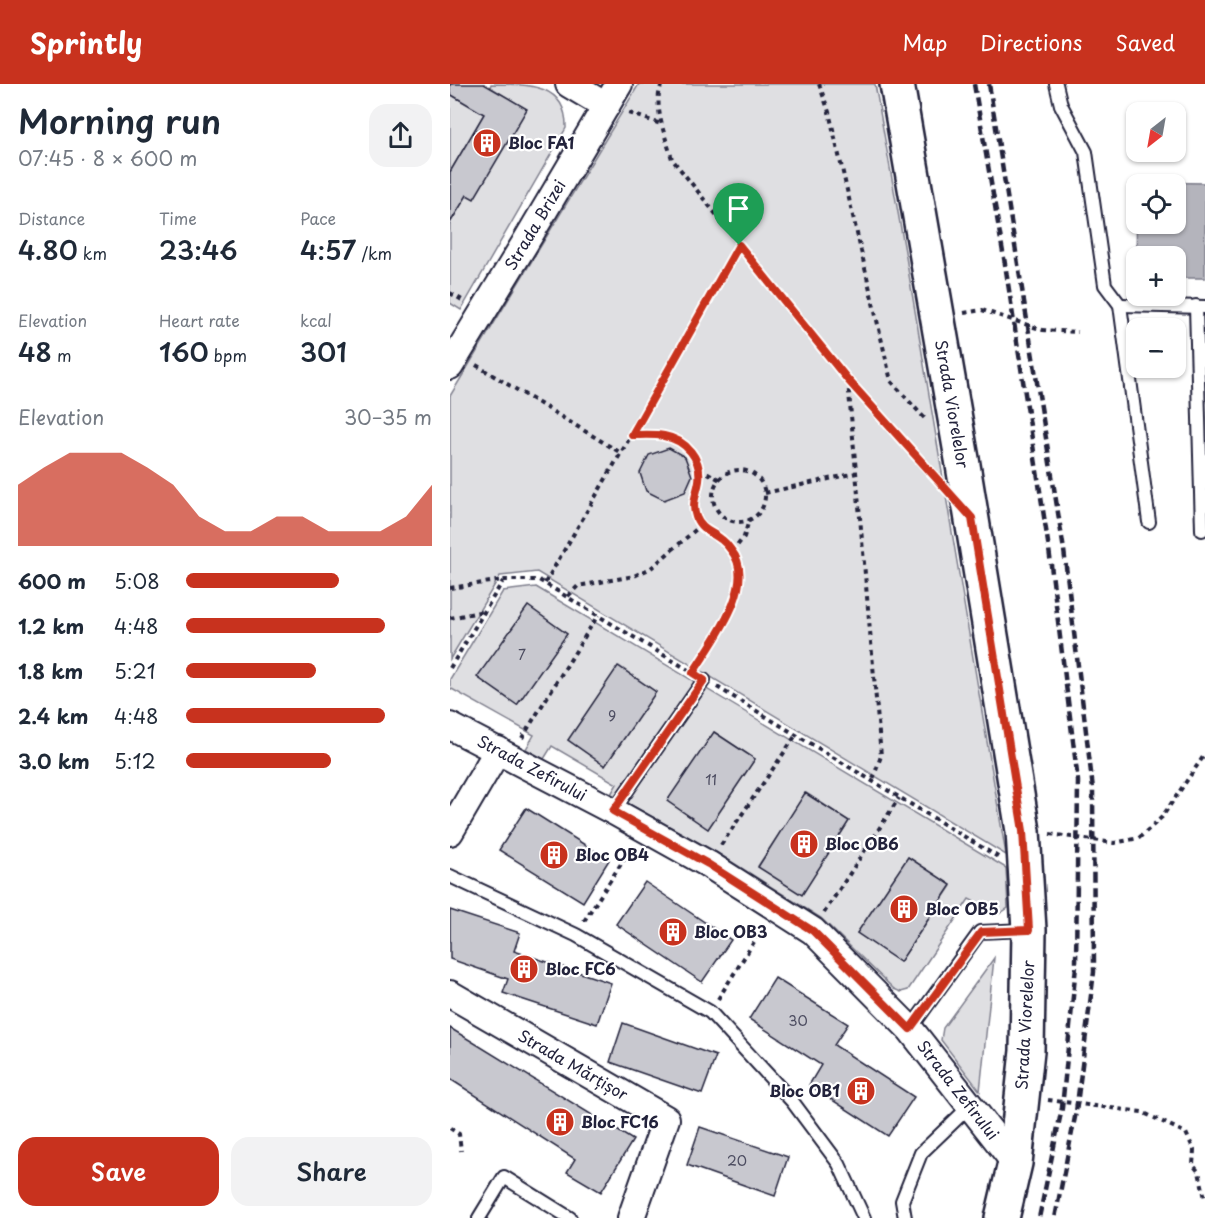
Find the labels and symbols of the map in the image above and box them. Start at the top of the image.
north arrow [1126,102,1186,162]
building icon: Bloc FA1 [471,127,503,159]
place label: Bloc FA1 [508,130,574,154]
street label: Strada Brizei [498,175,571,274]
pin [713,183,764,245]
street label: Strada Viorelelor [930,338,976,470]
house number: 7 [518,644,526,665]
house number: 9 [608,705,616,726]
street label: Strada Zefirului [473,728,592,806]
house number: 11 [705,769,717,790]
building icon: Bloc OB6 [788,828,820,860]
place label: Bloc OB6 [825,831,899,855]
building icon: Bloc OB4 [538,839,570,871]
place label: Bloc OB4 [575,842,649,866]
building icon: Bloc OB5 [888,893,920,925]
place label: Bloc OB5 [925,896,999,920]
building icon: Bloc OB3 [657,916,689,948]
place label: Bloc OB3 [694,919,767,943]
building icon: Bloc FC6 [508,953,540,985]
place label: Bloc FC6 [545,956,616,980]
street label: Strada Viorelelor [1009,959,1039,1090]
house number: 30 [788,1010,808,1031]
street label: Strada Mărțișor [514,1023,633,1105]
street label: Strada Zefirului [912,1034,1005,1144]
building icon: Bloc OB1 [845,1075,877,1107]
place label: Bloc OB1 [769,1078,840,1102]
building icon: Bloc FC16 [544,1106,576,1138]
place label: Bloc FC16 [581,1109,659,1133]
house number: 20 [727,1150,747,1171]

